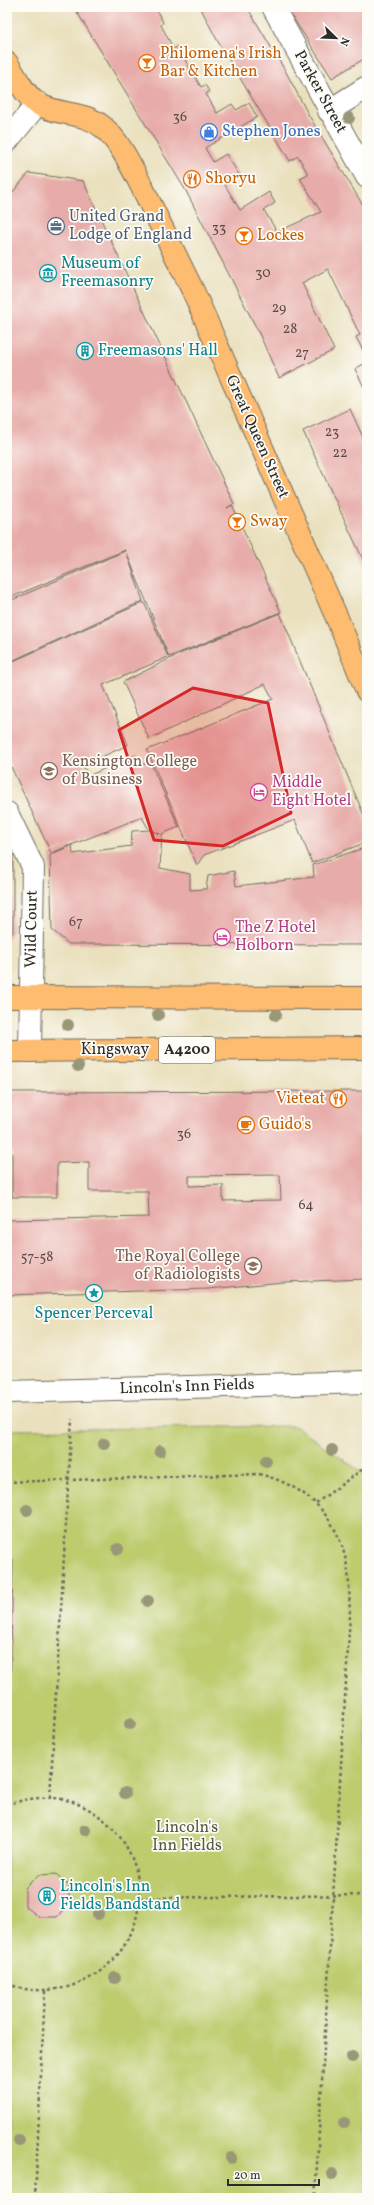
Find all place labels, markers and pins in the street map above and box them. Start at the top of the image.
place label: Philomena's Irish Bar & Kitchen [160,43,282,83]
bar icon: Philomena's Irish Bar & Kitchen [137,53,157,73]
place label: Stephen Jones [222,121,321,143]
shop icon: Stephen Jones [199,122,219,142]
place label: Shoryu [205,168,256,190]
restaurant icon: Shoryu [182,169,202,189]
place label: United Grand Lodge of England [69,206,192,246]
office icon: United Grand Lodge of England [46,216,66,236]
place label: Lockes [257,225,304,247]
bar icon: Lockes [234,226,254,246]
place label: Museum of Freemasonry [61,253,154,293]
museum icon: Museum of Freemasonry [38,263,58,283]
place label: Freemasons' Hall [98,340,218,362]
building icon: Freemasons' Hall [75,341,95,361]
place label: Sway [250,511,288,533]
bar icon: Sway [227,512,247,532]
place label: Kensington College of Business [62,751,197,791]
school or university icon: Kensington College of Business [39,761,59,781]
place label: Middle Eight Hotel [272,772,352,812]
hotel icon: Middle Eight Hotel [249,782,269,802]
place label: The Z Hotel Holborn [235,917,316,957]
hotel icon: The Z Hotel Holborn [212,927,232,947]
place label: Vieteat [276,1088,325,1110]
restaurant icon: Vieteat [328,1089,348,1109]
place label: Guido's [259,1114,311,1136]
cafe icon: Guido's [236,1115,256,1135]
place label: The Royal College of Radiologists [115,1246,240,1286]
school or university icon: The Royal College of Radiologists [243,1256,263,1276]
place icon: Spencer Perceval [84,1283,104,1303]
place label: Spencer Perceval [35,1303,154,1325]
place label: Lincoln's Inn Fields Bandstand [60,1876,180,1916]
building icon: Lincoln's Inn Fields Bandstand [37,1886,57,1906]

